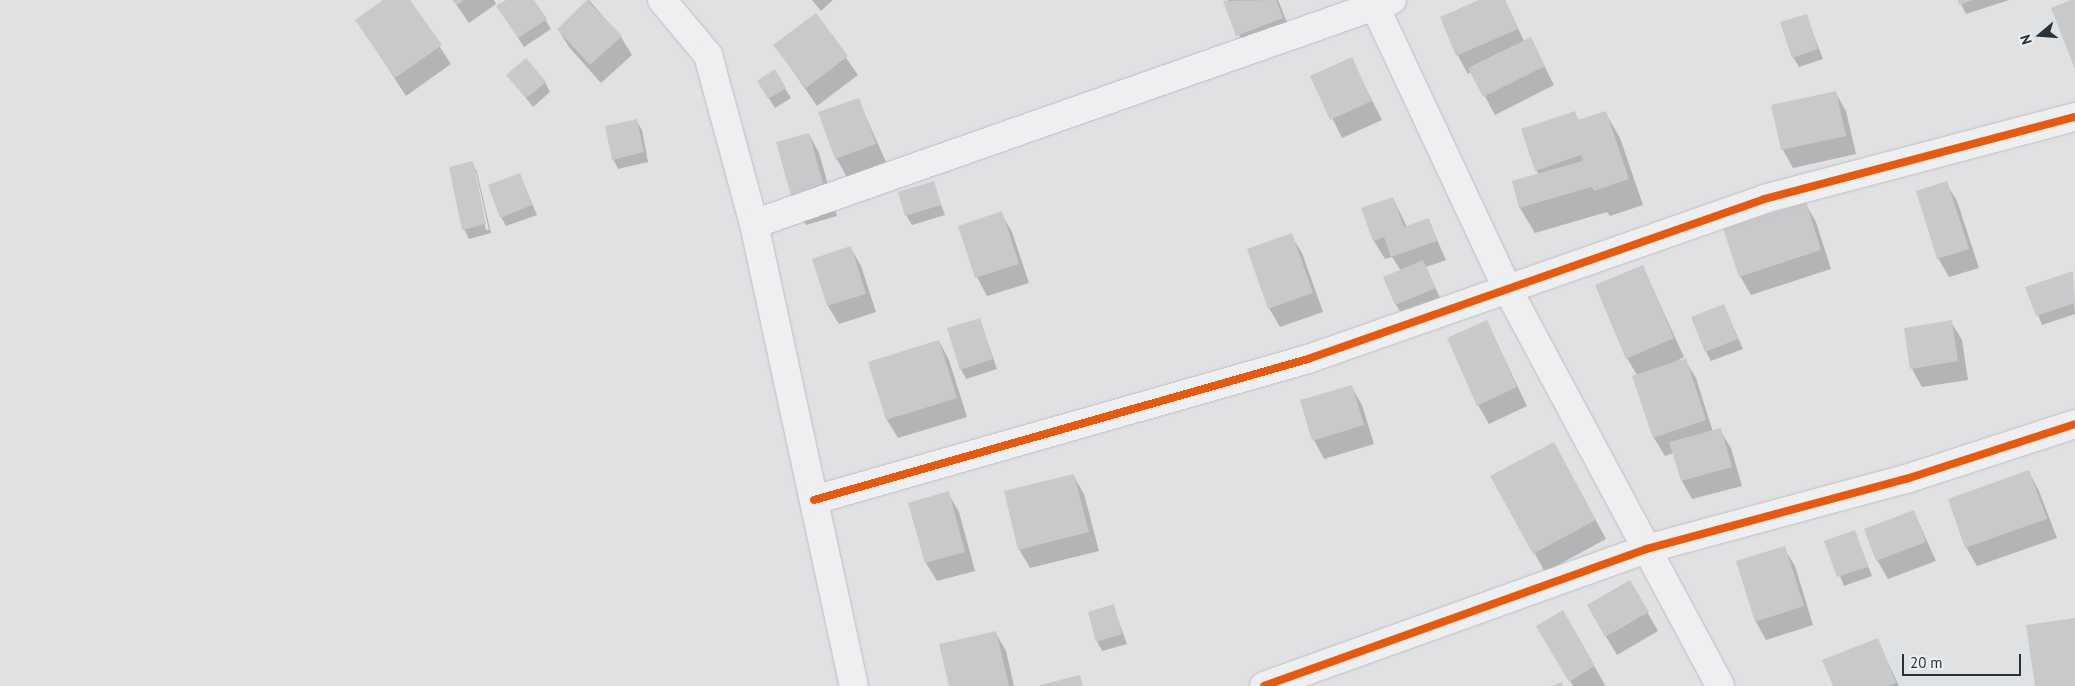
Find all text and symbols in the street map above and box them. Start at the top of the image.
north arrow [2015,10,2065,60]
text: N [2016,32,2036,47]
scale bar [1905,644,2024,676]
text: 20 m [1910,653,1943,672]

